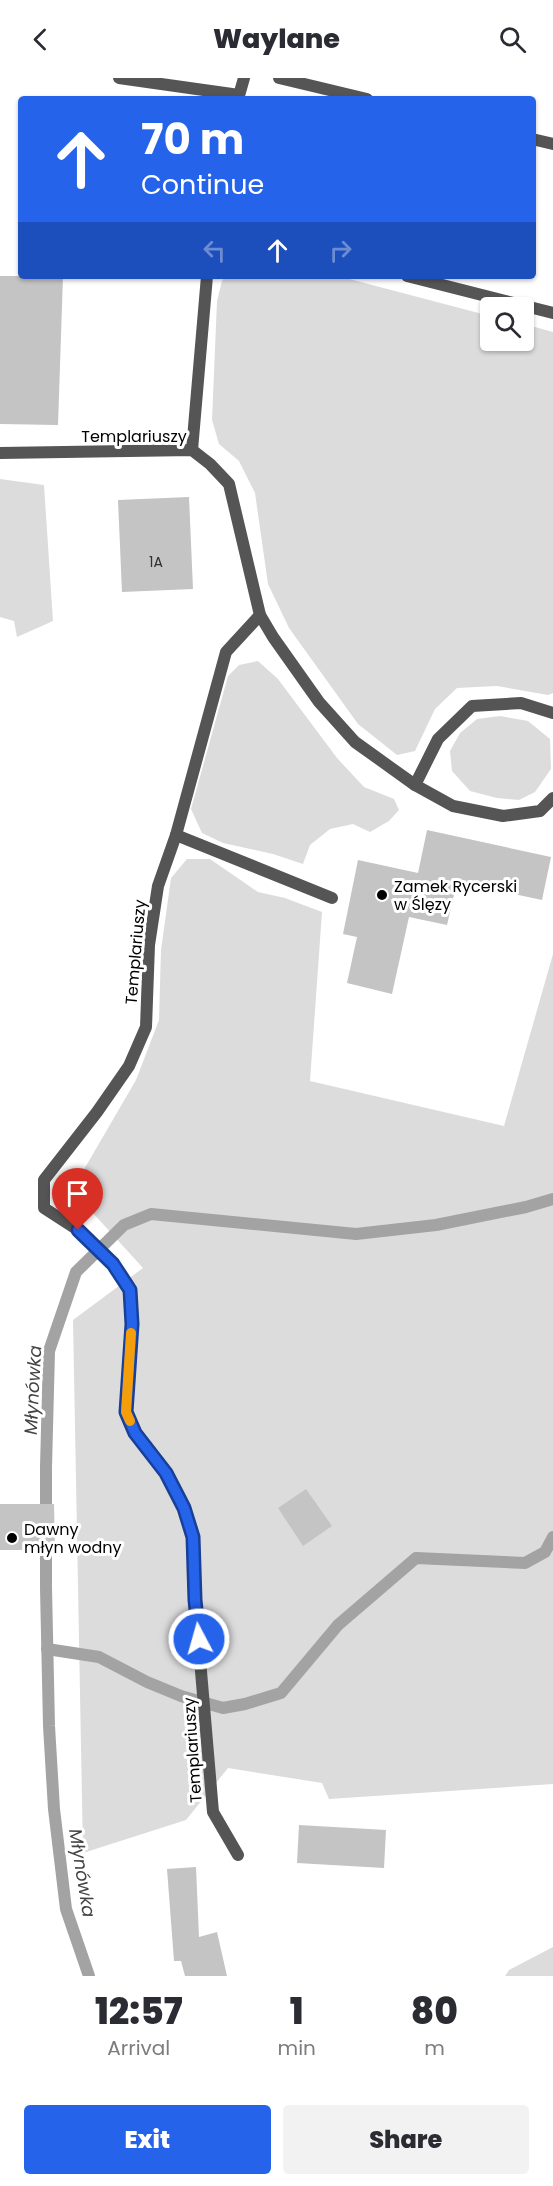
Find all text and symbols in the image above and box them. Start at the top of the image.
text: Waylane [213,20,340,57]
icon: back [24,23,57,56]
icon: search [496,23,529,56]
text: 70 m [141,110,244,169]
icon: ahead [42,120,120,198]
text: Continue [141,166,264,203]
icon: left [198,234,231,267]
icon: ahead [261,234,294,267]
icon: right [324,234,357,267]
map controls [480,297,534,351]
button: search [480,297,534,351]
street label: Templariuszy [81,425,187,448]
house number: 1A [149,552,163,572]
place label: Zamek Rycerski w Ślęzy [394,875,517,916]
marker: Zamek Rycerski w Ślęzy [375,888,389,902]
street label: Templariuszy [119,899,152,1006]
pin [52,1168,103,1230]
icon: arrive [61,1177,94,1210]
water label: Młynówka [18,1345,47,1435]
place label: Dawny młyn wodny [24,1518,121,1559]
marker: Dawny młyn wodny [5,1531,19,1545]
position arrow [167,1607,231,1671]
street label: Templariuszy [177,1697,208,1803]
water label: Młynówka [63,1827,102,1919]
text: 12:57 [95,1986,183,2037]
text: 1 [290,1986,304,2037]
text: 80 [411,1986,458,2037]
text: Arrival [107,2034,170,2062]
text: min [278,2034,316,2062]
text: m [424,2034,445,2062]
button: Exit [24,2105,271,2174]
button: Share [283,2105,529,2174]

